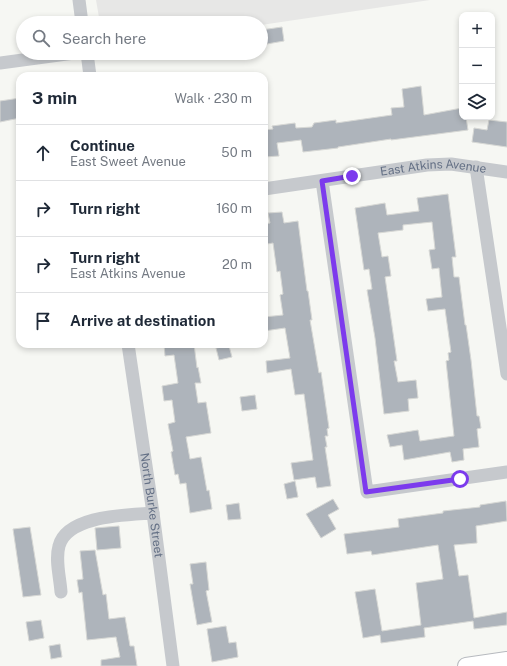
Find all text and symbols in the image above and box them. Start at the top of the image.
map controls [459,12,495,120]
button: + [459,12,495,48]
search box [16,16,268,60]
icon: search [30,27,52,49]
text: Search here [62,30,146,47]
button: − [459,48,495,84]
button: layers [459,84,495,120]
text: 3 min [32,88,77,108]
text: Walk · 230 m [174,91,252,106]
text: Continue [70,137,135,154]
icon: ahead [32,142,54,164]
text: 50 m [221,145,252,160]
text: East Sweet Avenue [70,154,186,169]
street label: East Atkins Avenue [379,157,488,179]
route end [343,167,361,185]
icon: right [32,198,54,220]
text: Turn right [70,200,140,217]
text: 160 m [216,201,252,216]
text: Turn right [70,249,140,266]
icon: right [32,254,54,276]
text: 20 m [222,257,252,272]
text: East Atkins Avenue [70,266,186,281]
icon: arrive [32,310,54,332]
text: Arrive at destination [70,312,215,329]
street label: North Burke Street [137,452,166,559]
route start [451,470,469,488]

